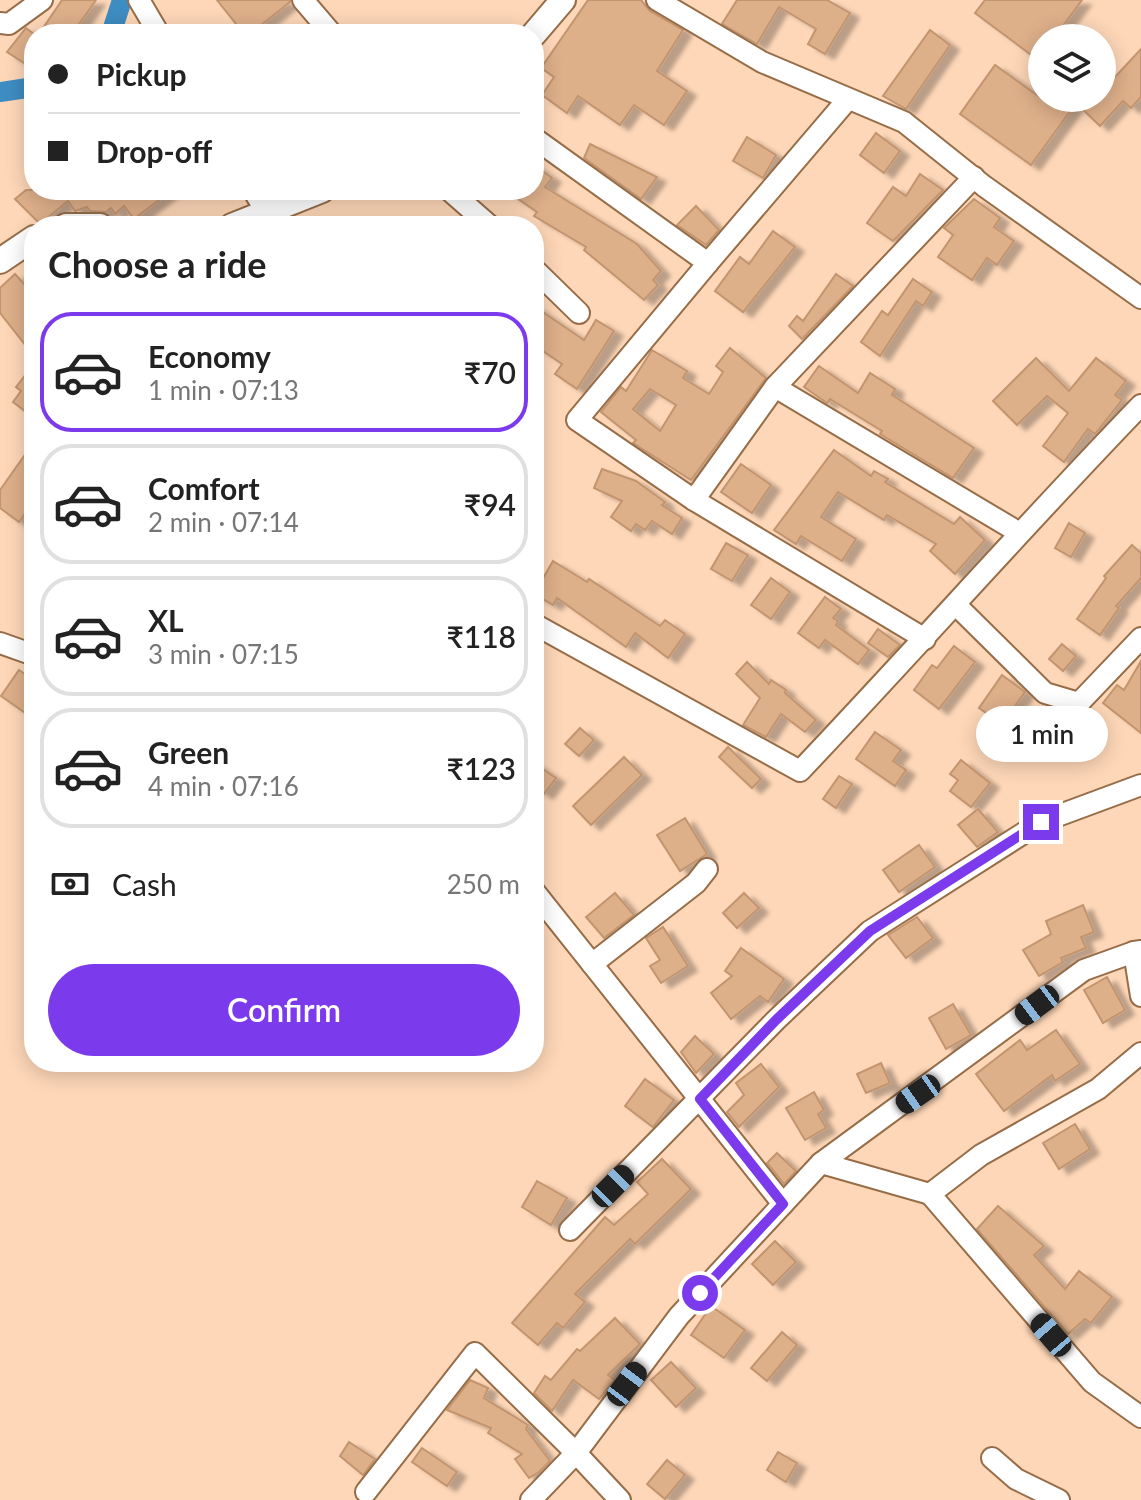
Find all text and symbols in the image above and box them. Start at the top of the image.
map controls [1028,24,1116,112]
button: layers [1028,24,1116,112]
text: Pickup [96,56,187,92]
text: Drop-off [96,133,212,169]
text: Choose a ride [48,242,267,286]
icon: car [52,336,124,408]
text: Economy [148,338,271,374]
text: ₹70 [464,354,516,390]
text: 1 min · 07:13 [148,374,299,406]
icon: car [52,468,124,540]
text: Comfort [148,470,260,506]
text: ₹94 [464,486,516,522]
text: 2 min · 07:14 [148,506,299,538]
icon: car [52,600,124,672]
text: XL [148,602,184,638]
text: ₹118 [446,618,516,654]
text: 3 min · 07:15 [148,638,299,670]
callout: 1 min [975,706,1107,762]
text: 1 min [1010,718,1074,750]
icon: car [52,732,124,804]
text: Green [148,734,229,770]
text: ₹123 [446,750,516,786]
text: 4 min · 07:16 [148,770,299,802]
route end [1023,804,1059,840]
icon: cash [48,862,92,906]
text: Cash [112,866,177,902]
text: 250 m [447,868,520,900]
button: Confirm [48,964,520,1056]
car [1011,981,1063,1029]
car [891,1070,945,1118]
car [588,1161,638,1211]
route start [682,1275,718,1311]
car [1026,1309,1076,1361]
car [603,1358,651,1410]

